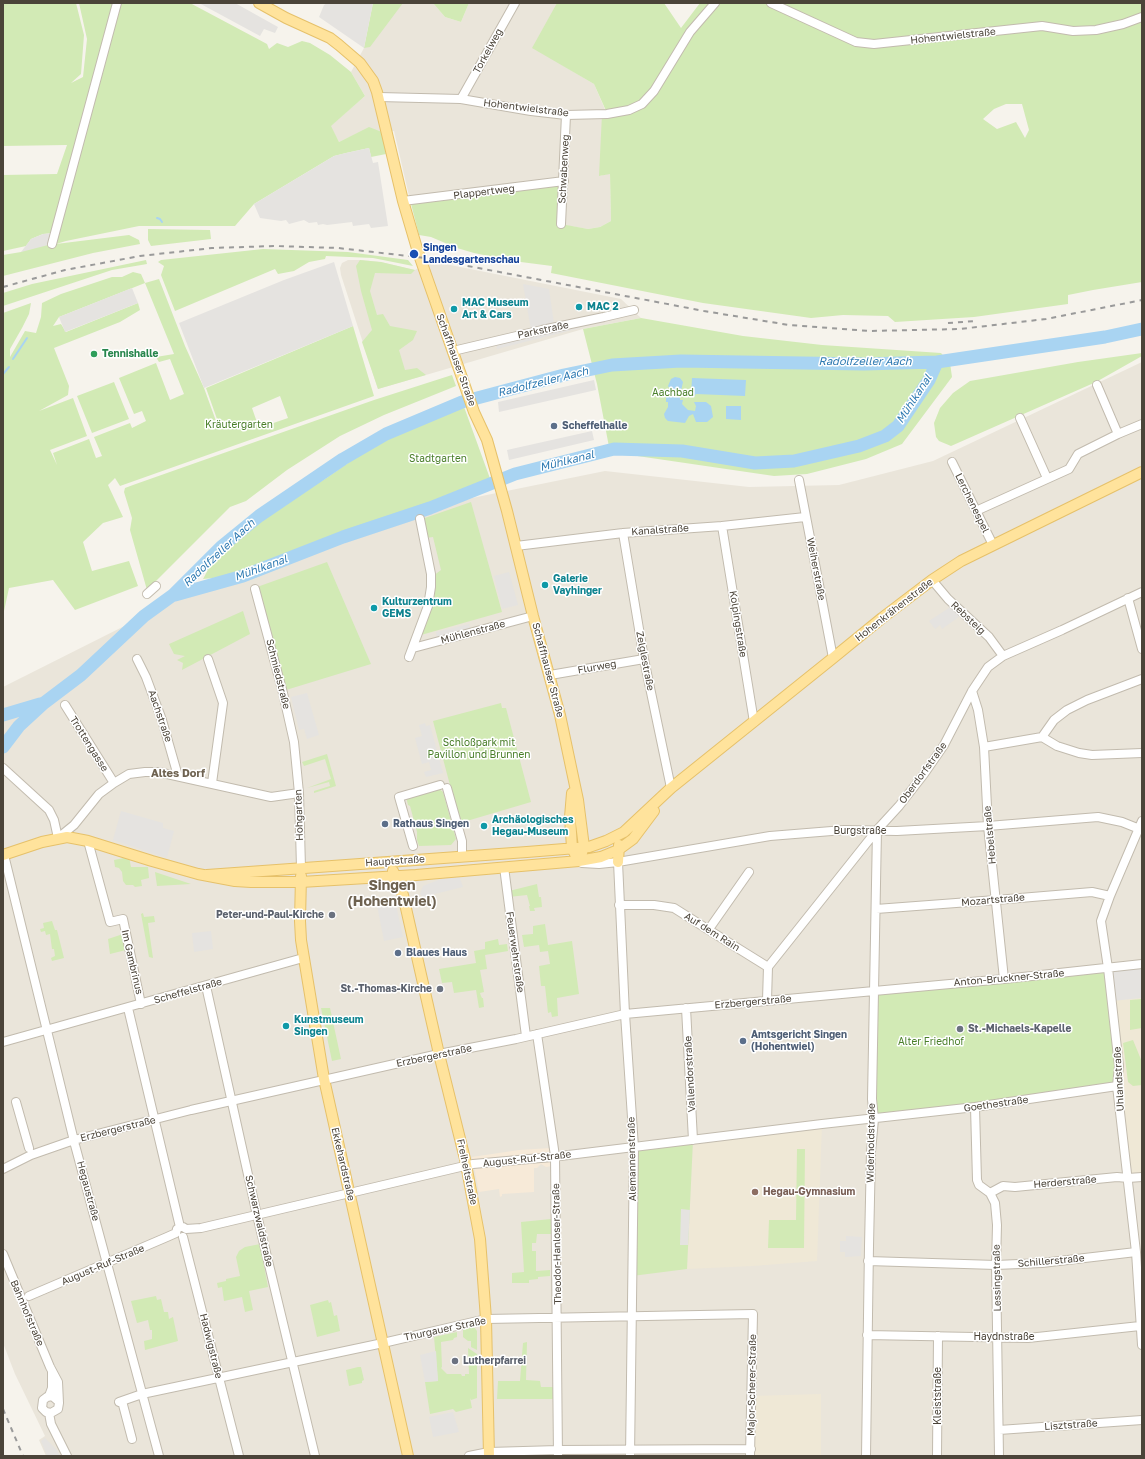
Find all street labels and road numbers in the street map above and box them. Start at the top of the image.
street label: Torkelweg [471,26,505,76]
street label: Hohentwielstraße [910,26,996,46]
street label: Hohentwielstraße [483,97,569,119]
street label: Schwabenweg [556,134,572,204]
street label: Plappertweg [453,182,515,202]
street label: Schaffhauser Straße [434,312,478,408]
street label: Parkstraße [516,319,570,341]
street label: Lerchenespel [952,471,992,535]
street label: Kanalstraße [631,522,689,538]
street label: Weiherstraße [804,537,828,601]
street label: Hohenkrähenstraße [853,576,935,644]
street label: Kolpingstraße [727,590,749,658]
street label: Rebsteig [948,599,988,637]
street label: Mühlenstraße [439,618,507,646]
street label: Schaffhauser Straße [530,621,566,719]
street label: Zelglestraße [633,630,657,692]
street label: Schmiedstraße [263,638,293,710]
street label: Flurweg [577,658,617,676]
street label: Aachstraße [145,688,175,744]
street label: Trottengasse [67,714,111,774]
street label: Oberdorfstraße [897,740,949,806]
street label: Hohgarten [292,789,306,841]
street label: Hebelstraße [981,805,999,865]
street label: Burgstraße [833,825,887,837]
street label: Hauptstraße [365,853,425,869]
street label: Mozartstraße [961,891,1025,909]
street label: Auf dem Rain [682,910,742,954]
street label: Feuerwehrstraße [503,911,527,993]
street label: Im Gambrinus [119,928,145,996]
street label: Anton-Bruckner-Straße [953,967,1065,989]
street label: Scheffelstraße [153,976,223,1006]
street label: Erzbergerstraße [714,993,792,1011]
street label: Vallendorstraße [682,1036,698,1112]
street label: Erzbergerstraße [395,1042,473,1070]
street label: Uhlandstraße [1111,1046,1127,1112]
street label: Goethestraße [963,1094,1029,1114]
street label: Widerholdstraße [864,1103,878,1183]
street label: Erzbergerstraße [79,1114,157,1144]
street label: Alemannenstraße [625,1117,639,1201]
street label: Ekkehardstraße [329,1126,357,1202]
street label: Freiheitstraße [454,1138,480,1206]
street label: August-Ruf-Straße [482,1148,572,1170]
street label: Hegaustraße [74,1160,102,1222]
street label: Herderstraße [1033,1173,1097,1191]
street label: Schwarzwaldstraße [243,1174,275,1268]
street label: Theodor-Hanloser-Straße [550,1183,564,1305]
street label: August-Ruf-Straße [60,1242,146,1288]
street label: Lessingstraße [990,1244,1004,1312]
street label: Schillerstraße [1017,1252,1085,1270]
street label: Bahnhofstraße [8,1278,46,1348]
street label: Hadwigstraße [197,1312,225,1380]
street label: Thurgauer Straße [403,1314,487,1344]
street label: Haydnstraße [973,1331,1035,1343]
street label: Major-Scherer-Straße [745,1334,759,1436]
street label: Kleiststraße [932,1367,944,1425]
street label: Lisztstraße [1044,1417,1098,1433]

